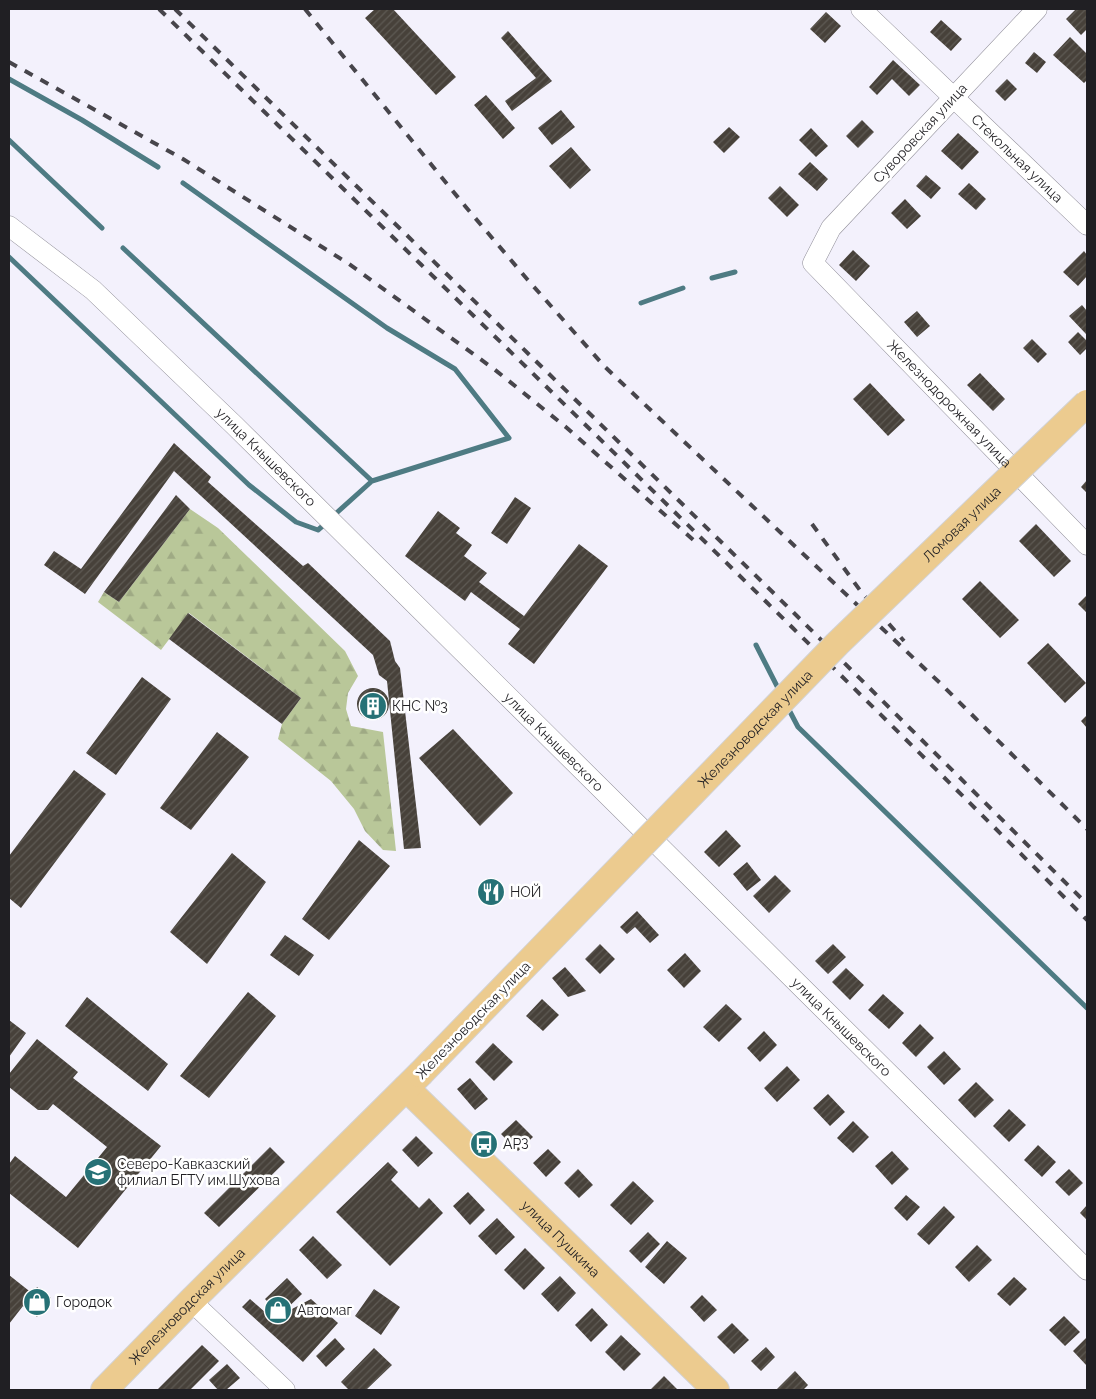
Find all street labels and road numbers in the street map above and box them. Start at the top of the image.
street label: Суворовская улица [870,80,970,186]
street label: Стекольная улица [968,111,1066,206]
street label: Железнодорожная улица [884,337,1015,471]
street label: улица Кнышевского [213,404,319,510]
street label: Ломовая улица [919,483,1004,565]
street label: Железноводская улица [694,667,815,791]
street label: улица Кнышевского [501,689,607,795]
street label: Железноводская улица [413,958,533,1082]
street label: улица Кнышевского [788,974,895,1080]
street label: улица Пушкина [518,1197,603,1281]
street label: Железноводская улица [126,1244,248,1367]

